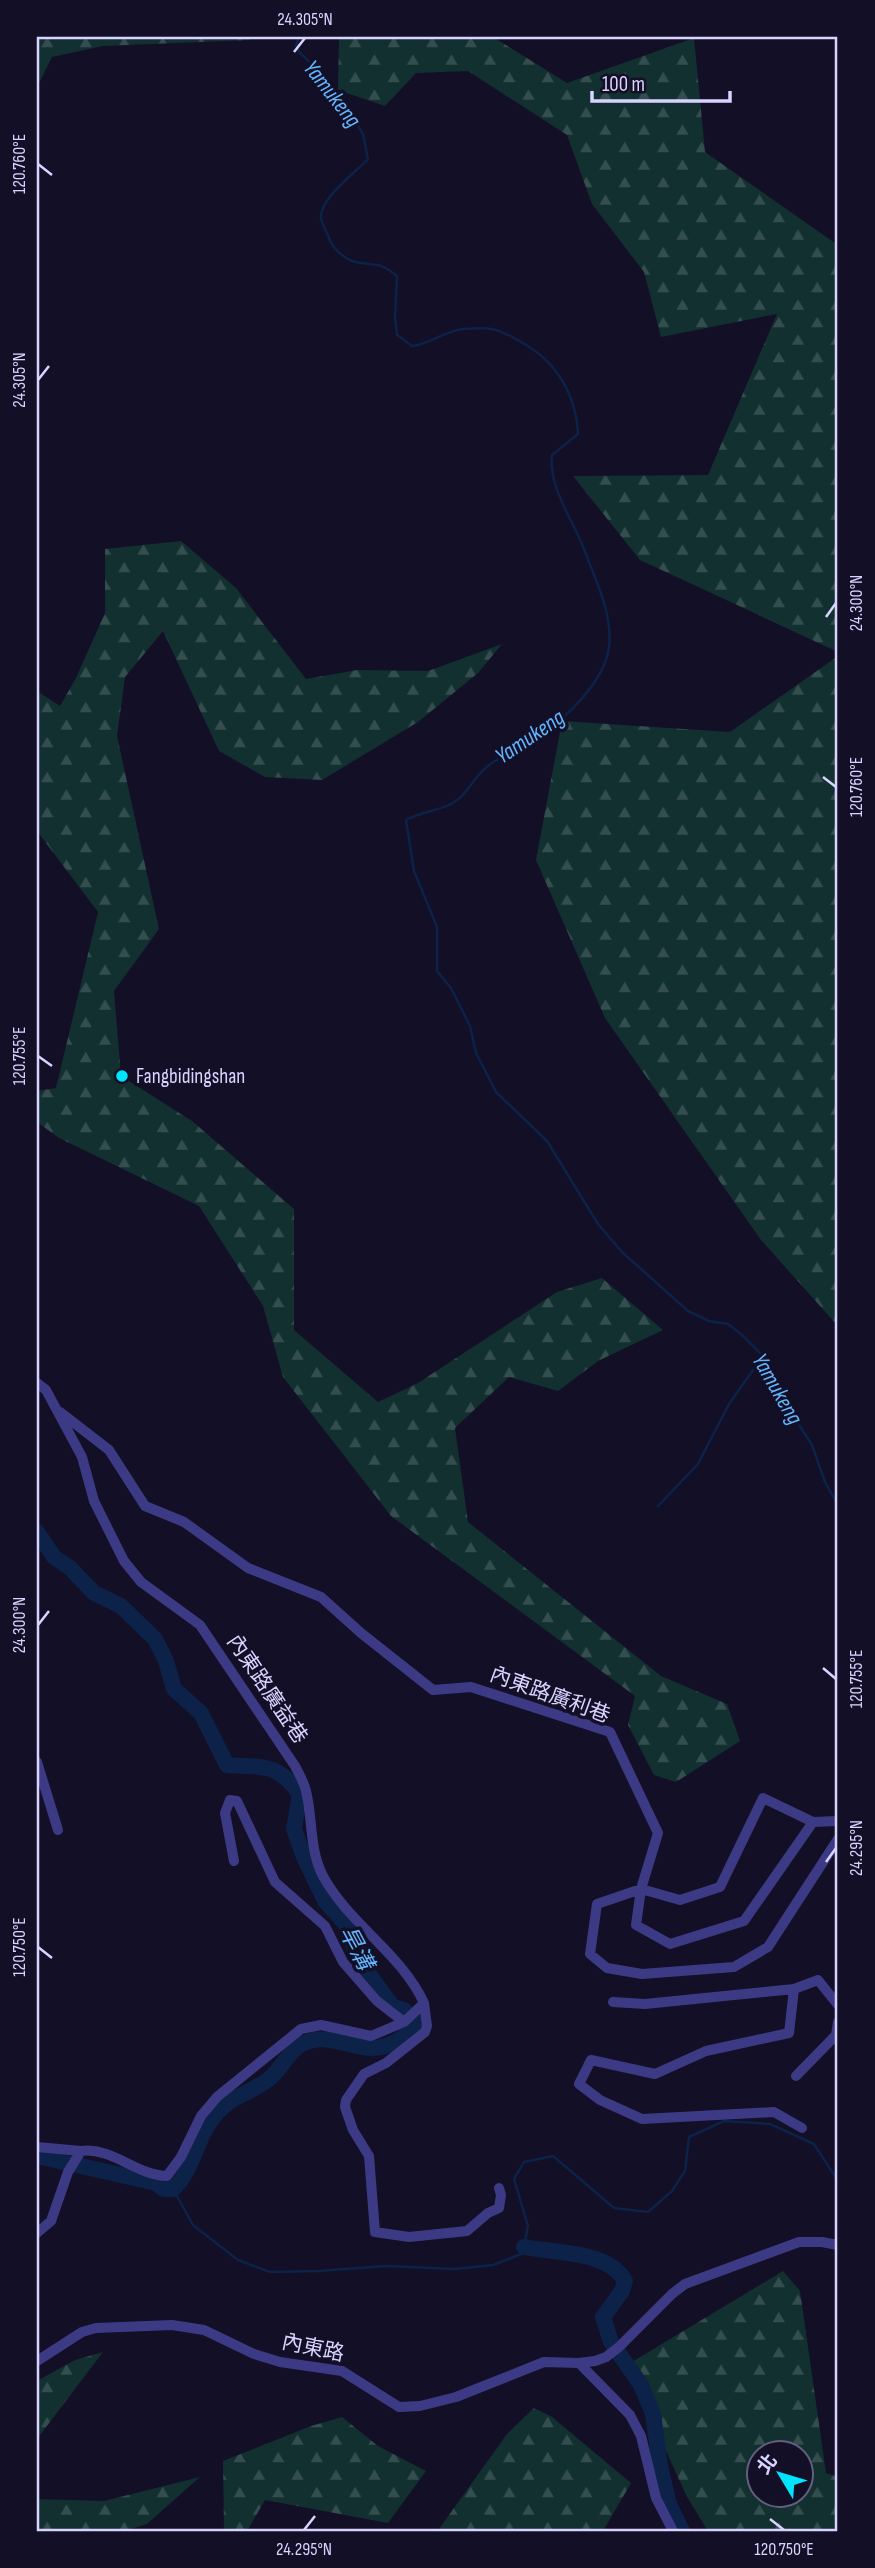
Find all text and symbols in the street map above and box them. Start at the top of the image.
text: 24.305°N [277,9,333,30]
water label: Yamukeng [297,55,367,134]
scale bar [592,60,730,104]
text: 100 m [602,72,645,97]
text: 120.760°E [9,134,30,194]
text: 24.305°N [9,352,30,408]
text: 24.300°N [846,575,867,631]
water label: Yamukeng [490,703,571,770]
text: 120.760°E [846,757,867,817]
text: 120.755°E [9,1027,30,1085]
place label: Fangbidingshan [136,1064,245,1089]
marker: Fangbidingshan [114,1068,130,1084]
water label: Yamukeng [745,1348,809,1430]
text: 24.300°N [9,1597,30,1653]
street label: 內東路廣益巷 [221,1630,313,1748]
text: 120.755°E [846,1650,867,1708]
street label: 內東路廣利巷 [487,1662,613,1728]
text: 24.295°N [846,1820,867,1876]
text: 120.750°E [9,1917,30,1977]
water label: 旱溝 [333,1921,381,1978]
street label: 內東路 [280,2329,346,2367]
north arrow [746,2438,816,2508]
text: 北 [753,2450,783,2479]
text: 24.295°N [276,2539,332,2560]
text: 120.750°E [754,2539,814,2560]

